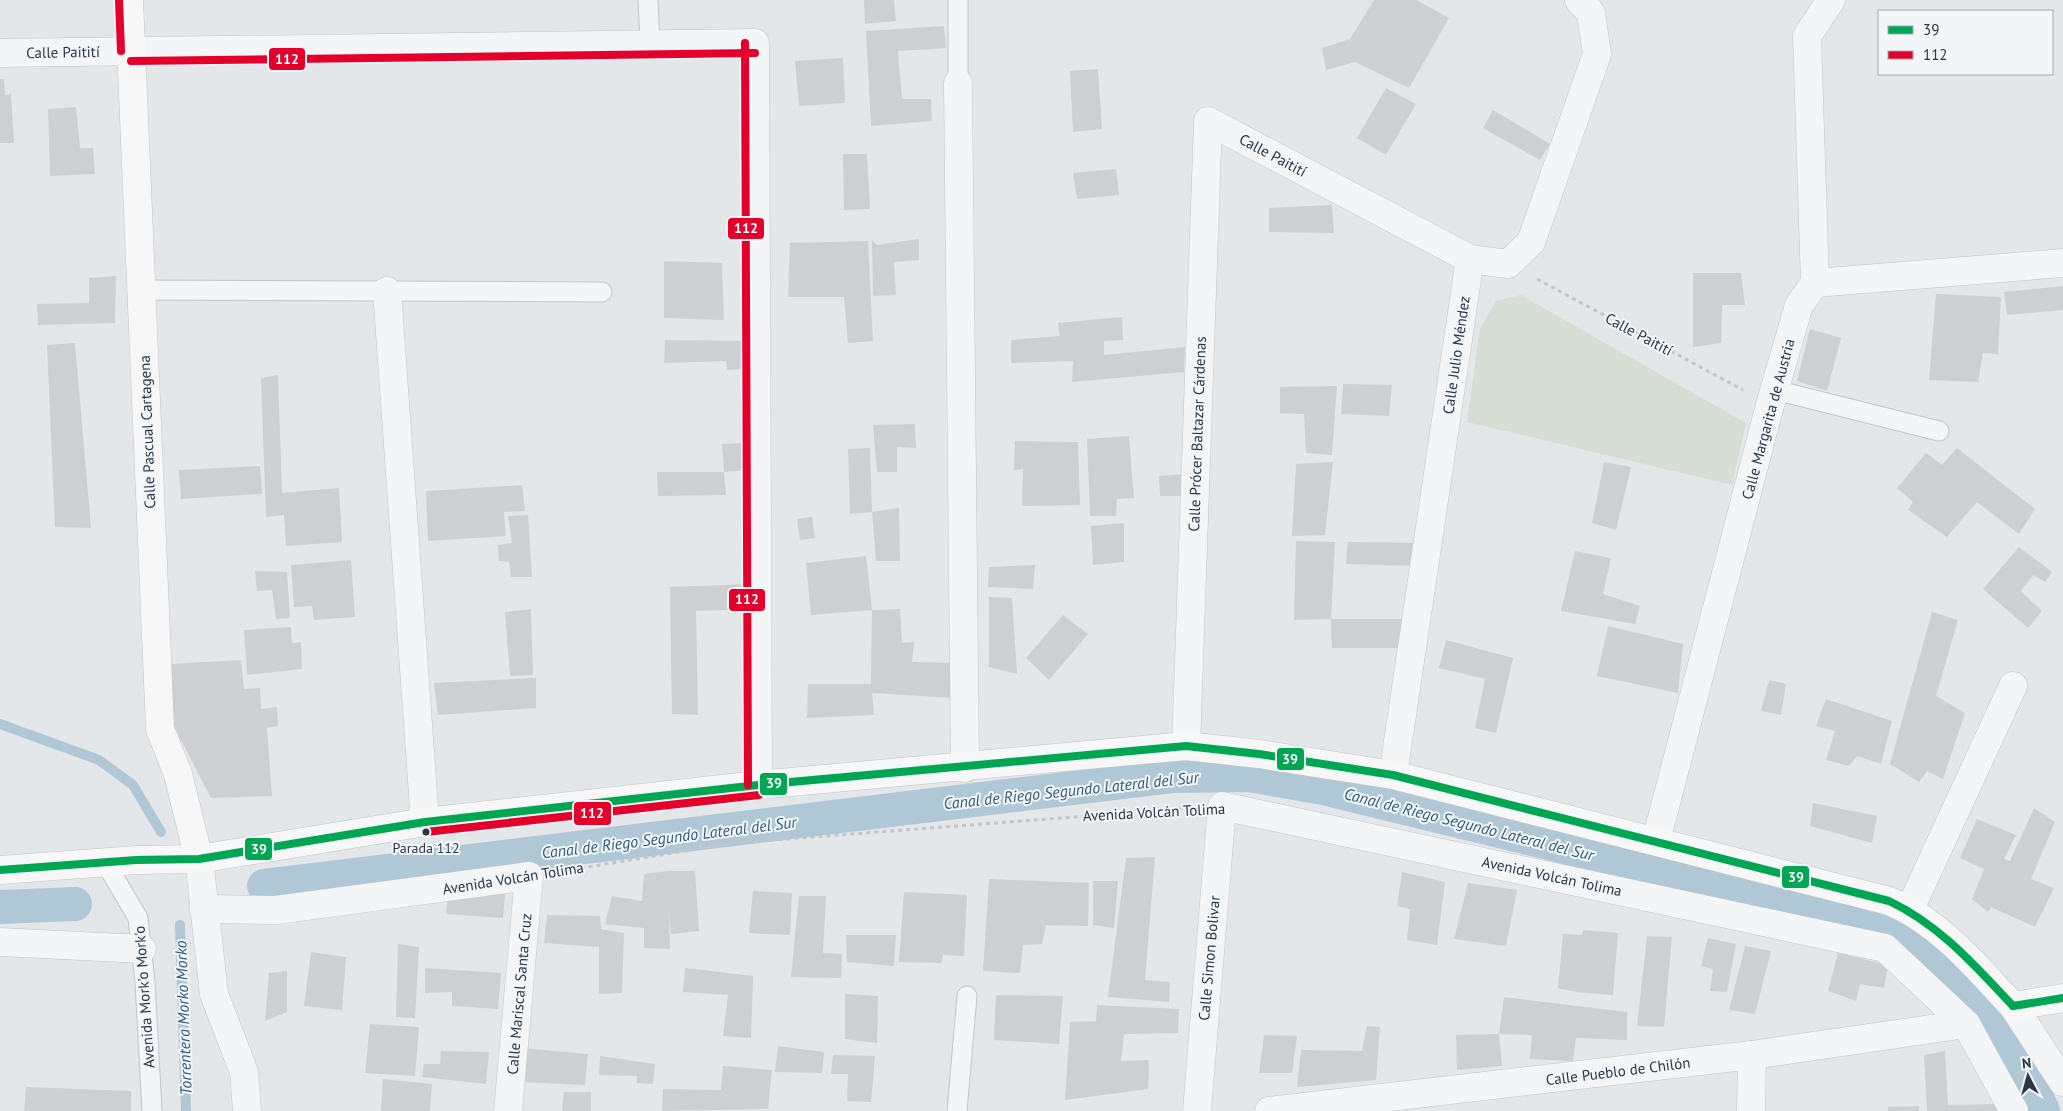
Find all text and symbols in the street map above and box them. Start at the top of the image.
legend [1878,10,2053,75]
text: 39 [1923,20,1939,39]
street label: Calle Paitití [26,42,100,62]
text: 112 [1923,45,1948,64]
line badge: 112 [268,47,306,71]
text: 112 [275,50,299,68]
street label: Calle Paitití [1236,129,1310,181]
line badge: 112 [727,217,765,240]
text: 112 [734,219,758,237]
street label: Calle Julio Méndez [1438,295,1474,415]
street label: Calle Paitití [1602,308,1676,360]
street label: Calle Prócer Baltazar Cárdenas [1184,336,1210,532]
street label: Calle Margarita de Austria [1737,336,1799,502]
street label: Calle Pascual Cartagena [135,355,159,509]
line badge: 112 [728,588,766,612]
text: 112 [735,590,759,608]
line badge: 39 [1276,747,1305,771]
text: 39 [1282,750,1298,768]
water label: Canal de Riego Segundo Lateral del Sur [942,766,1201,813]
line badge: 39 [759,772,788,796]
text: 39 [766,774,782,792]
water label: Canal de Riego Segundo Lateral del Sur [1342,783,1598,865]
street label: Avenida Volcán Tolima [1082,799,1226,825]
line badge: 112 [573,801,612,826]
text: 112 [580,804,604,822]
water label: Canal de Riego Segundo Lateral del Sur [541,811,799,863]
marker: Parada 112 [421,827,431,837]
line badge: 39 [244,837,273,861]
place label: Parada 112 [392,839,460,857]
text: 39 [251,840,267,858]
street label: Avenida Volcán Tolima [1480,852,1624,900]
street label: Avenida Volcán Tolima [441,857,585,899]
line badge: 39 [1781,865,1810,889]
text: 39 [1788,868,1804,886]
street label: Calle Simon Bolivar [1194,895,1224,1021]
street label: Calle Mariscal Santa Cruz [502,913,536,1075]
street label: Avenida Mork'o Mork'o [130,925,158,1069]
water label: Torrentera Morko Morko [170,940,196,1096]
north arrow [2003,1051,2053,1101]
street label: Calle Pueblo de Chilón [1545,1053,1691,1089]
text: N [2021,1054,2032,1073]

